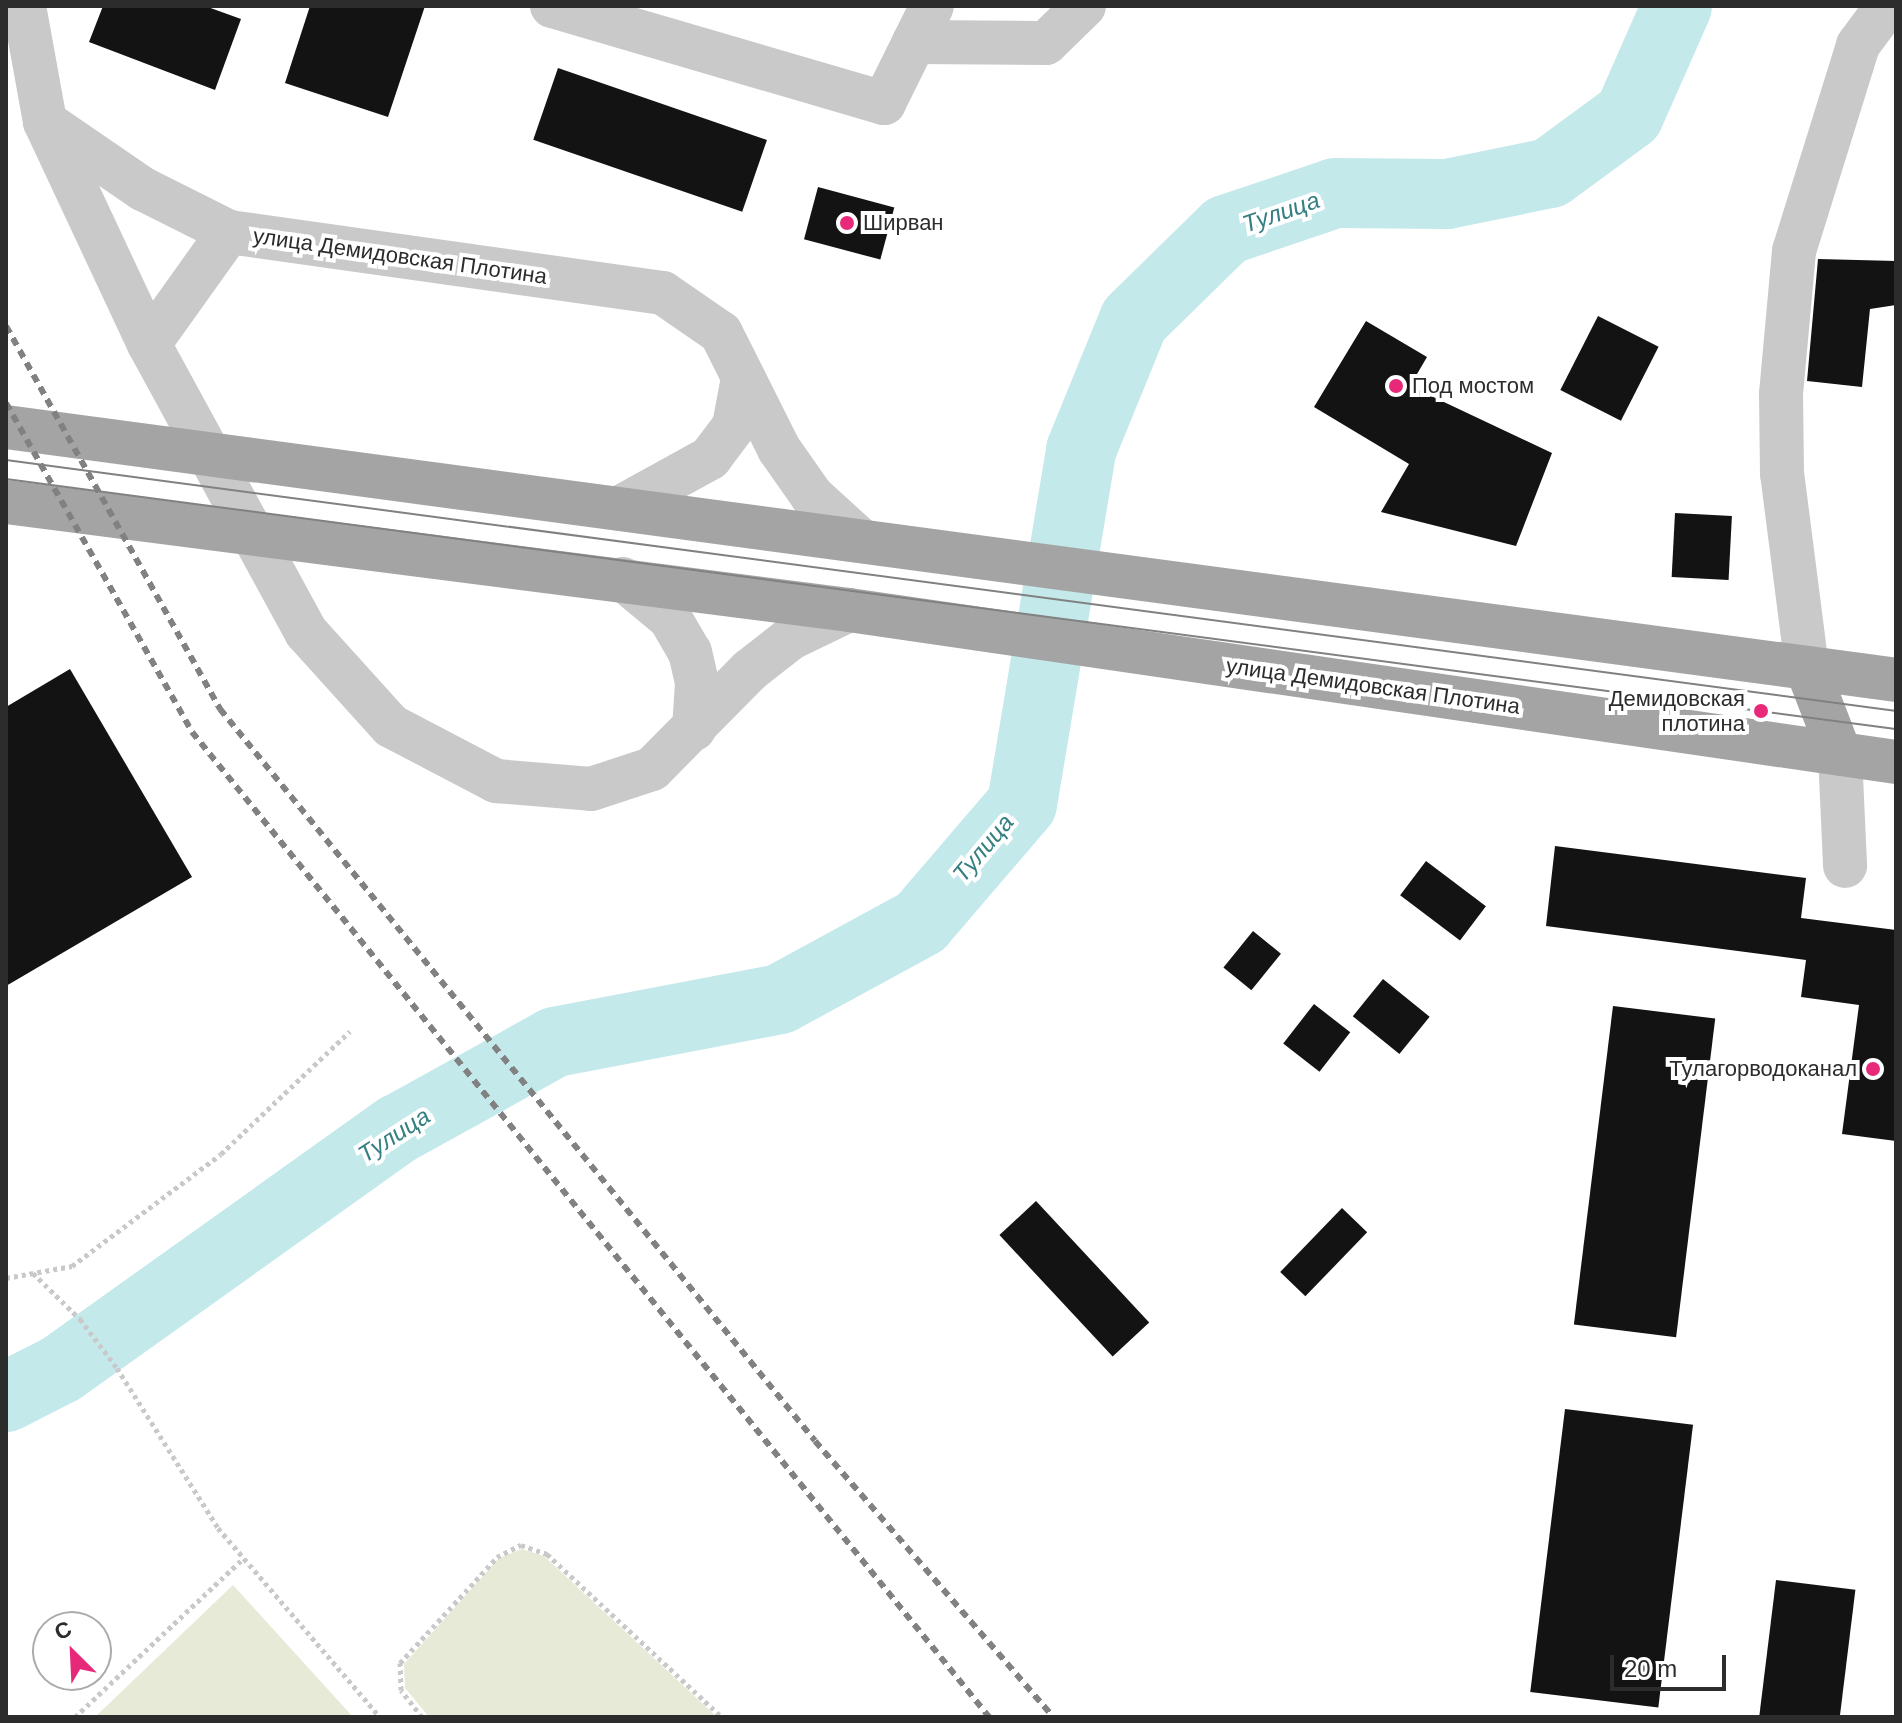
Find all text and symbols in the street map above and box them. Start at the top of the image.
water label: Тулица [1239,185,1323,239]
place label: Ширван [863,210,944,236]
marker: Ширван [838,214,856,232]
street label: улица Демидовская Плотина [251,222,549,290]
place label: Под мостом [1412,373,1534,399]
marker: Под мостом [1387,377,1405,395]
street label: улица Демидовская Плотина [1224,652,1522,720]
place label: Демидовская плотина [1609,685,1745,736]
marker: Демидовская плотина [1752,702,1770,720]
water label: Тулица [946,808,1020,888]
place label: Тулагорводоканал [1669,1056,1857,1082]
marker: Тулагорводоканал [1864,1060,1882,1078]
water label: Тулица [353,1101,435,1169]
north arrow [32,1611,112,1691]
text: С [50,1616,75,1645]
scale bar [1614,1639,1730,1689]
text: 20 m [1624,1655,1677,1682]

